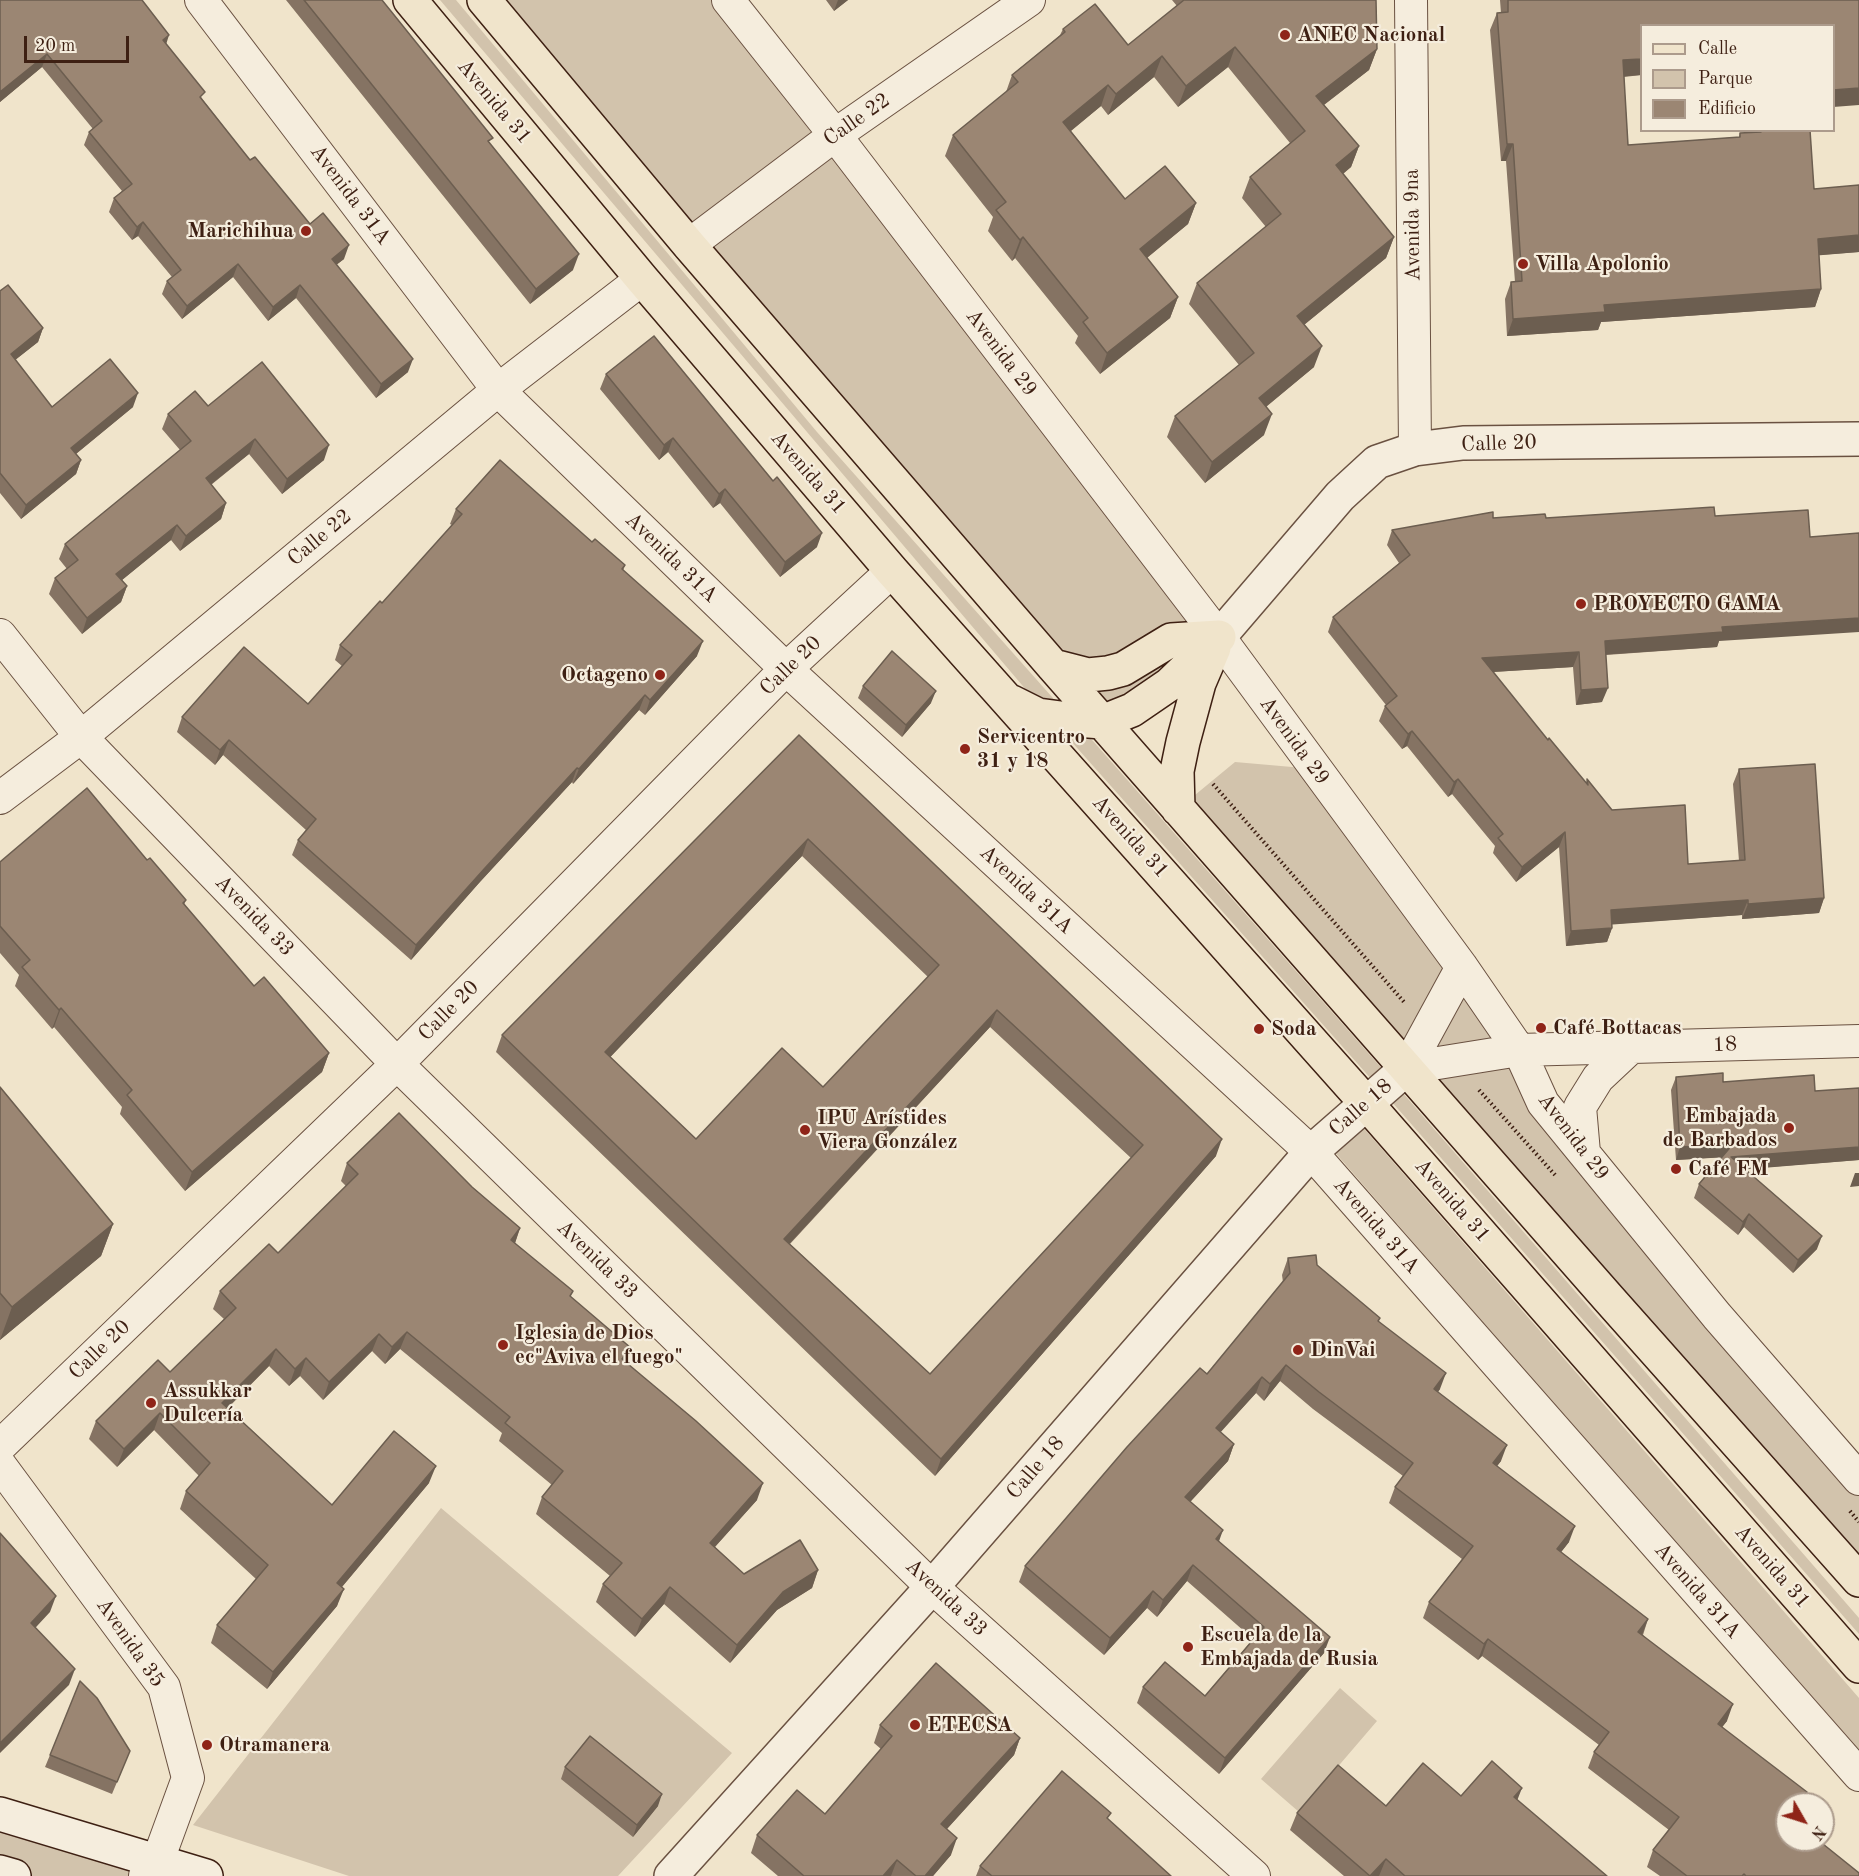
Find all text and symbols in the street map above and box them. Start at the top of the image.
place label: ANEC Nacional [1297,22,1445,48]
scale bar [27,24,132,62]
legend [1640,24,1835,132]
marker: ANEC Nacional [1278,28,1292,42]
text: 20 m [35,37,75,55]
text: Calle [1698,40,1737,58]
street label: Avenida 31 [451,54,537,150]
text: Parque [1698,70,1753,88]
street label: Calle 22 [819,88,895,152]
text: Edificio [1698,100,1756,118]
street label: Avenida 31A [304,140,396,250]
street label: Avenida 9na [1399,168,1427,282]
place label: Marichihua [188,218,294,244]
marker: Marichihua [299,224,313,238]
place label: Villa Apolonio [1535,251,1669,277]
marker: Villa Apolonio [1516,257,1530,271]
street label: Avenida 29 [960,304,1042,402]
street label: Avenida 31 [765,426,851,520]
street label: Calle 20 [1461,430,1537,458]
street label: Calle 22 [283,504,357,572]
street label: Avenida 31A [619,508,723,608]
place label: PROYECTO GAMA [1593,591,1781,617]
marker: PROYECTO GAMA [1574,597,1588,611]
street label: Calle 20 [755,631,827,701]
place label: Octageno [561,662,648,688]
marker: Octageno [653,668,667,682]
street label: Avenida 29 [1254,692,1334,790]
place label: Servicentro 31 y 18 [977,724,1085,774]
marker: Servicentro 31 y 18 [958,742,972,756]
street label: Avenida 31 [1086,790,1174,884]
street label: Avenida 31A [974,840,1078,940]
street label: Avenida 33 [209,870,299,962]
street label: Calle 20 [413,975,485,1047]
place label: Café Bottacas [1553,1015,1682,1041]
place label: Soda [1271,1016,1317,1042]
marker: Café Bottacas [1534,1021,1548,1035]
marker: Soda [1252,1022,1266,1036]
street label: 18 [1712,1032,1738,1058]
street label: Calle 18 [1324,1074,1398,1142]
street label: Avenida 29 [1532,1088,1614,1186]
place label: Embajada de Barbados [1663,1103,1777,1153]
place label: IPU Arístides Viera González [817,1105,957,1155]
marker: Embajada de Barbados [1782,1121,1796,1135]
marker: IPU Arístides Viera González [798,1123,812,1137]
street label: Avenida 31 [1409,1154,1495,1248]
place label: Café FM [1688,1156,1768,1182]
marker: Café FM [1669,1162,1683,1176]
street label: Avenida 31A [1327,1173,1425,1279]
street label: Avenida 33 [551,1215,643,1305]
street label: Calle 20 [64,1315,136,1385]
place label: Iglesia de Dios ec"Aviva el fuego" [515,1320,683,1370]
place label: DinVai [1310,1337,1375,1363]
marker: Iglesia de Dios ec"Aviva el fuego" [496,1338,510,1352]
marker: DinVai [1291,1343,1305,1357]
place label: Assukkar Dulcería [163,1378,252,1428]
marker: Assukkar Dulcería [144,1396,158,1410]
street label: Calle 18 [1002,1431,1070,1505]
street label: Avenida 31 [1729,1520,1815,1614]
street label: Avenida 31A [1648,1538,1746,1644]
street label: Avenida 33 [900,1554,992,1642]
street label: Avenida 35 [90,1594,170,1692]
place label: Escuela de la Embajada de Rusia [1200,1622,1378,1672]
marker: Escuela de la Embajada de Rusia [1181,1640,1195,1654]
place label: ETECSA [927,1712,1013,1738]
marker: ETECSA [908,1718,922,1732]
place label: Otramanera [219,1732,330,1758]
marker: Otramanera [200,1738,214,1752]
north arrow [1775,1792,1835,1852]
text: N [1807,1822,1828,1842]

